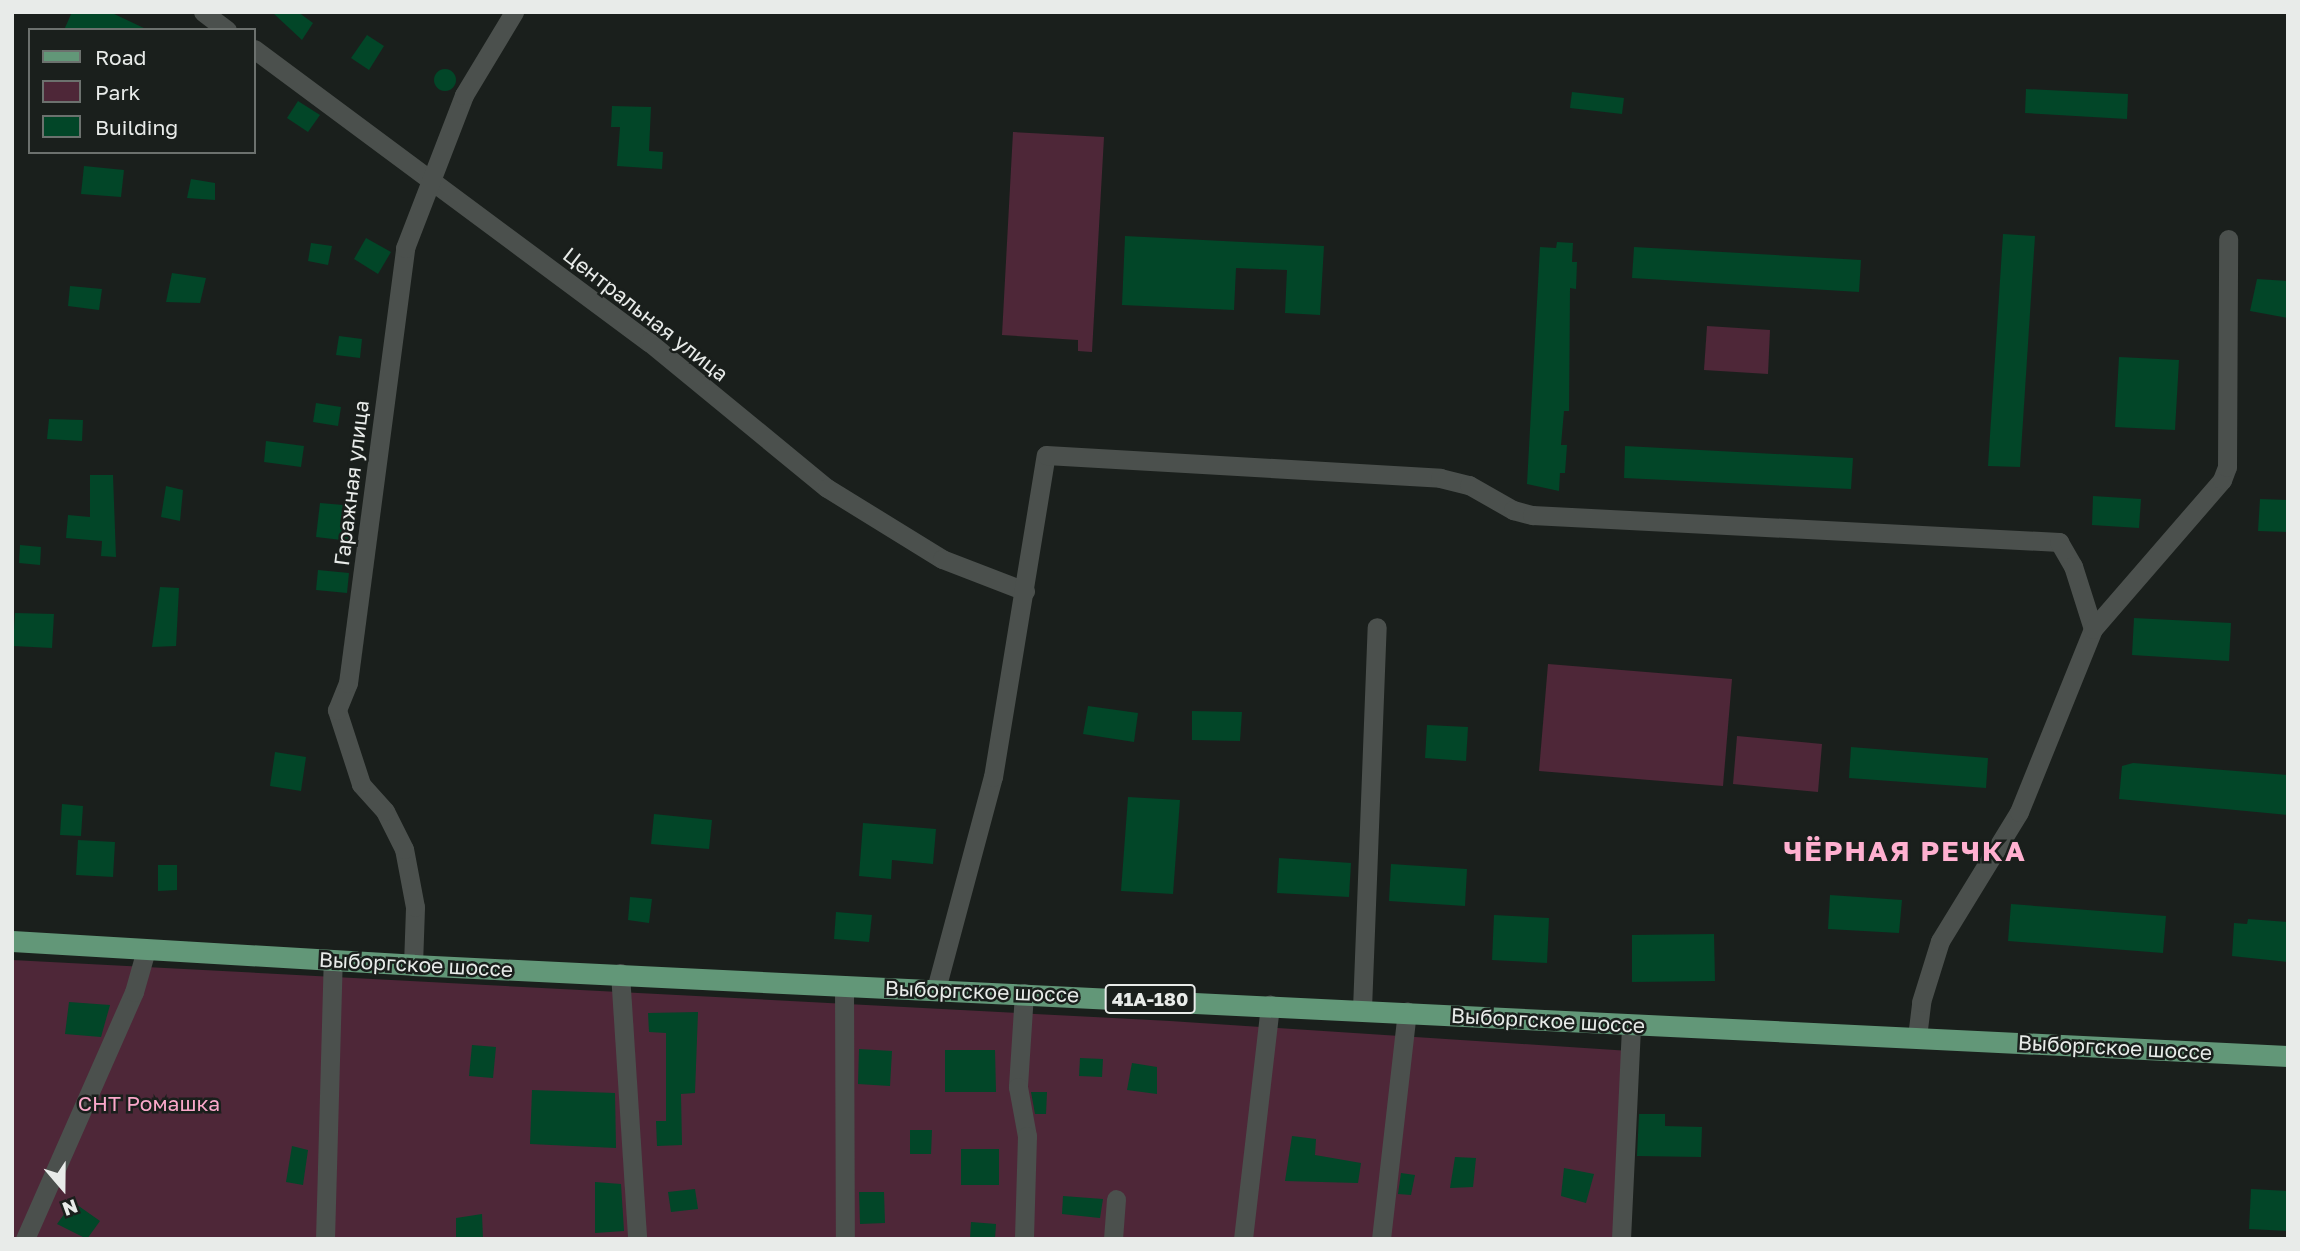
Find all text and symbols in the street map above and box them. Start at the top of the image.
legend [28,28,256,154]
text: Road [95,44,146,70]
text: Park [95,79,140,105]
text: Building [95,114,178,140]
street label: Центральная улица [558,242,734,386]
street label: Гаражная улица [328,399,374,567]
district label: ЧЁРНАЯ РЕЧКА [1785,834,2025,868]
street label: Выборгское шоссе [318,946,514,982]
street label: Выборгское шоссе [884,975,1080,1007]
road number: 41А-180 [1104,984,1196,1015]
street label: Выборгское шоссе [1450,1002,1646,1038]
street label: Выборгское шоссе [2017,1029,2213,1065]
park label: СНТ Ромашка [78,1090,220,1116]
north arrow [28,1153,98,1223]
text: N [60,1195,81,1221]

